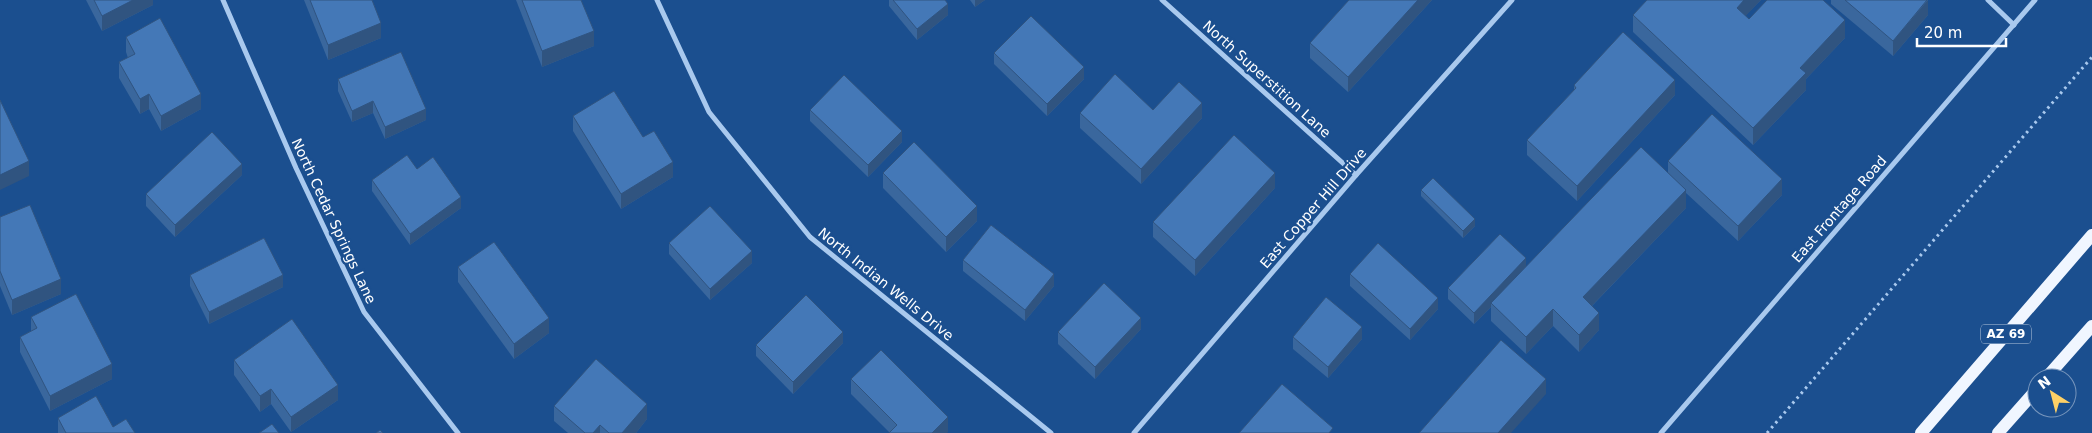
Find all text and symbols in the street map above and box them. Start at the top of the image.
scale bar [1917,15,2006,47]
street label: North Superstition Lane [1200,17,1334,141]
text: 20 m [1924,24,1962,42]
street label: North Cedar Springs Lane [289,136,379,306]
street label: East Copper Hill Drive [1257,145,1369,271]
street label: East Frontage Road [1788,153,1890,265]
street label: North Indian Wells Drive [815,224,957,344]
road number: AZ 69 [1981,324,2031,344]
north arrow [2027,368,2077,418]
text: N [2035,373,2054,392]

